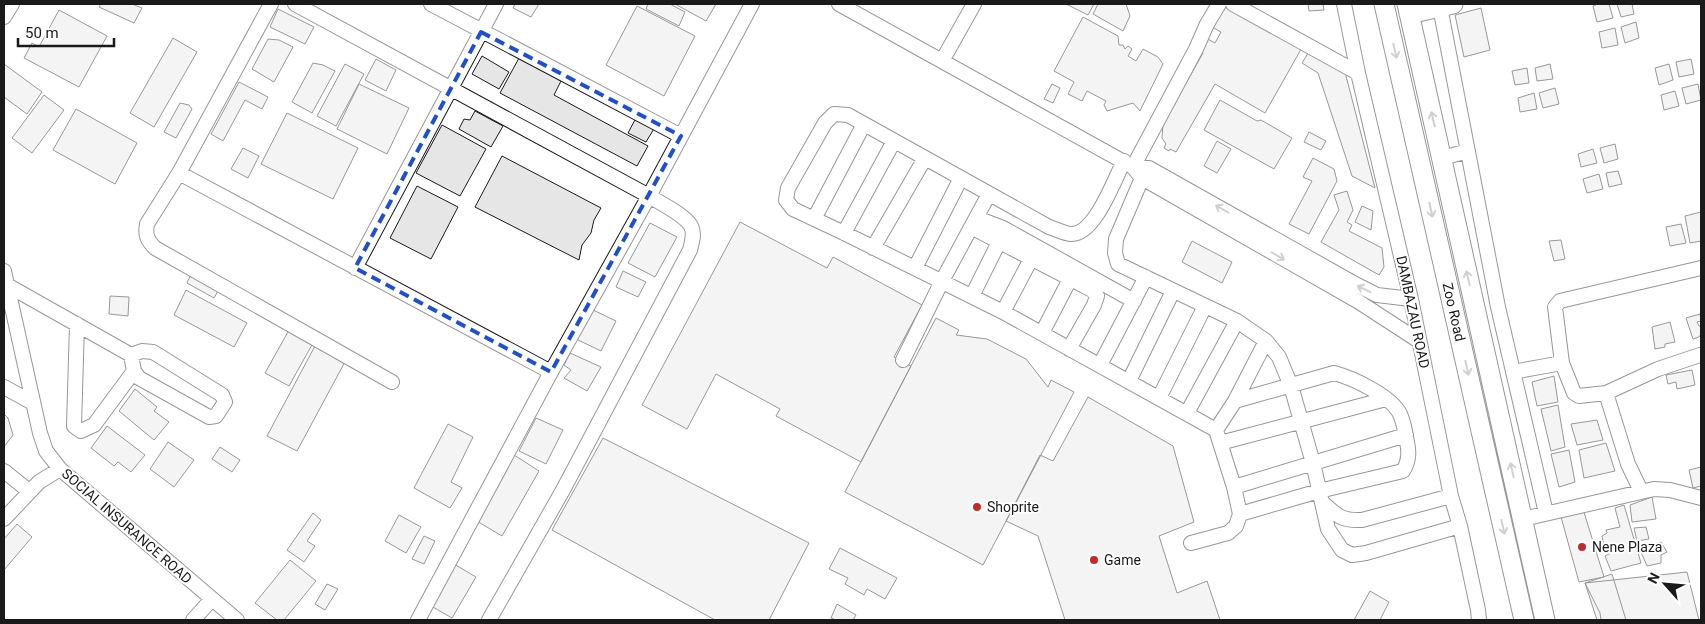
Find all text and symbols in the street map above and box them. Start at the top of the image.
scale bar [18,15,114,47]
text: 50 m [25,24,59,42]
one-way arrow [1391,43,1400,59]
one-way arrow [1428,111,1437,127]
one-way arrow [1427,201,1436,217]
one-way arrow [1215,204,1230,214]
one-way arrow [1270,252,1285,261]
street label: DAMBAZAU ROAD [1393,254,1433,370]
one-way arrow [1463,270,1472,286]
street label: Zoo Road [1439,281,1469,343]
one-way arrow [1357,284,1372,293]
one-way arrow [1463,360,1472,376]
one-way arrow [1506,463,1516,479]
street label: SOCIAL INSURANCE ROAD [59,465,195,587]
place label: Shoprite [987,499,1039,515]
marker: Shoprite [971,501,983,513]
one-way arrow [1499,518,1508,534]
place label: Nene Plaza [1592,539,1662,555]
marker: Nene Plaza [1576,541,1588,553]
place label: Game [1104,552,1141,568]
marker: Game [1088,554,1100,566]
north arrow [1640,559,1690,609]
text: N [1644,570,1663,586]

